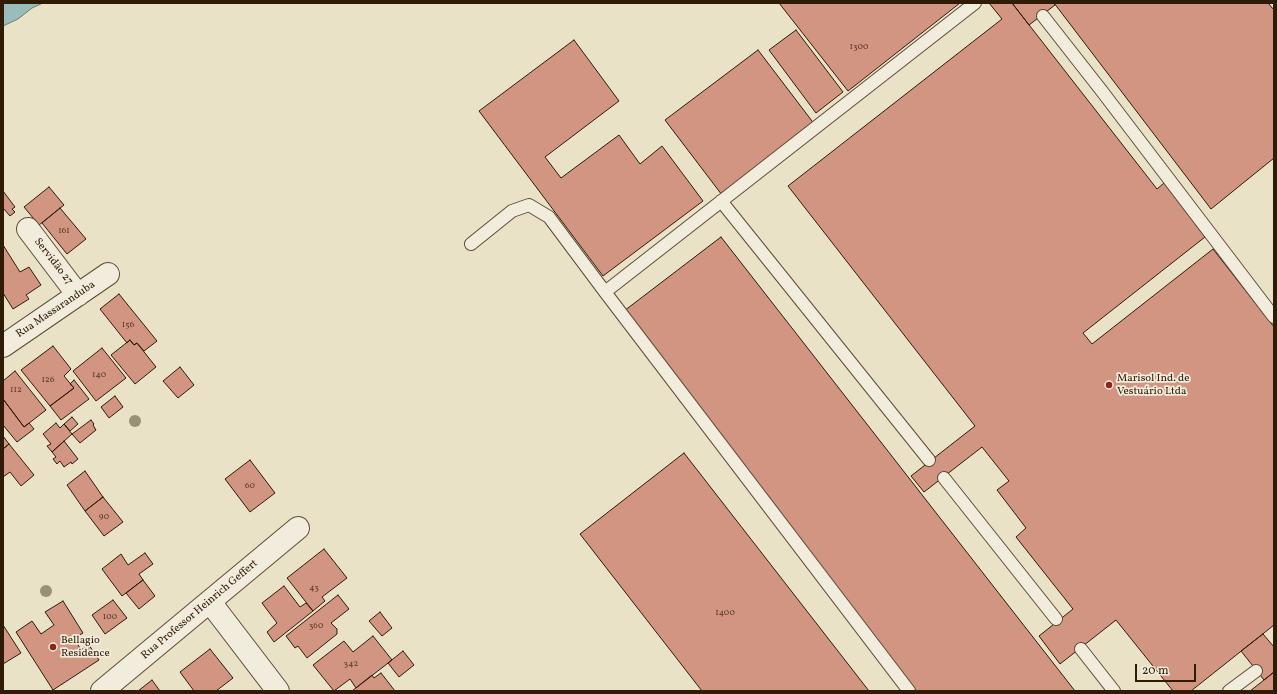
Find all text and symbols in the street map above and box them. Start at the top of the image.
house number: 1300 [850,42,868,52]
house number: 161 [58,226,70,236]
street label: Servidão 27 [31,236,75,288]
street label: Rua Massaranduba [14,279,98,341]
house number: 156 [122,320,134,330]
house number: 140 [92,370,106,380]
place label: Marisol Ind. de Vestuário Ltda [1117,372,1189,398]
house number: 126 [42,375,54,385]
marker: Marisol Ind. de Vestuário Ltda [1104,380,1114,390]
house number: 112 [10,385,22,395]
house number: 60 [245,481,255,491]
house number: 90 [99,512,109,522]
street label: Rua Professor Heinrich Geffert [139,557,261,663]
house number: 43 [309,583,319,593]
house number: 1400 [715,608,735,618]
house number: 100 [103,612,117,622]
house number: 360 [309,621,323,631]
place label: Bellagio Residence [61,634,110,660]
marker: Bellagio Residence [48,642,58,652]
scale bar [1137,656,1198,682]
house number: 342 [344,659,358,669]
text: 20 m [1142,663,1169,679]

